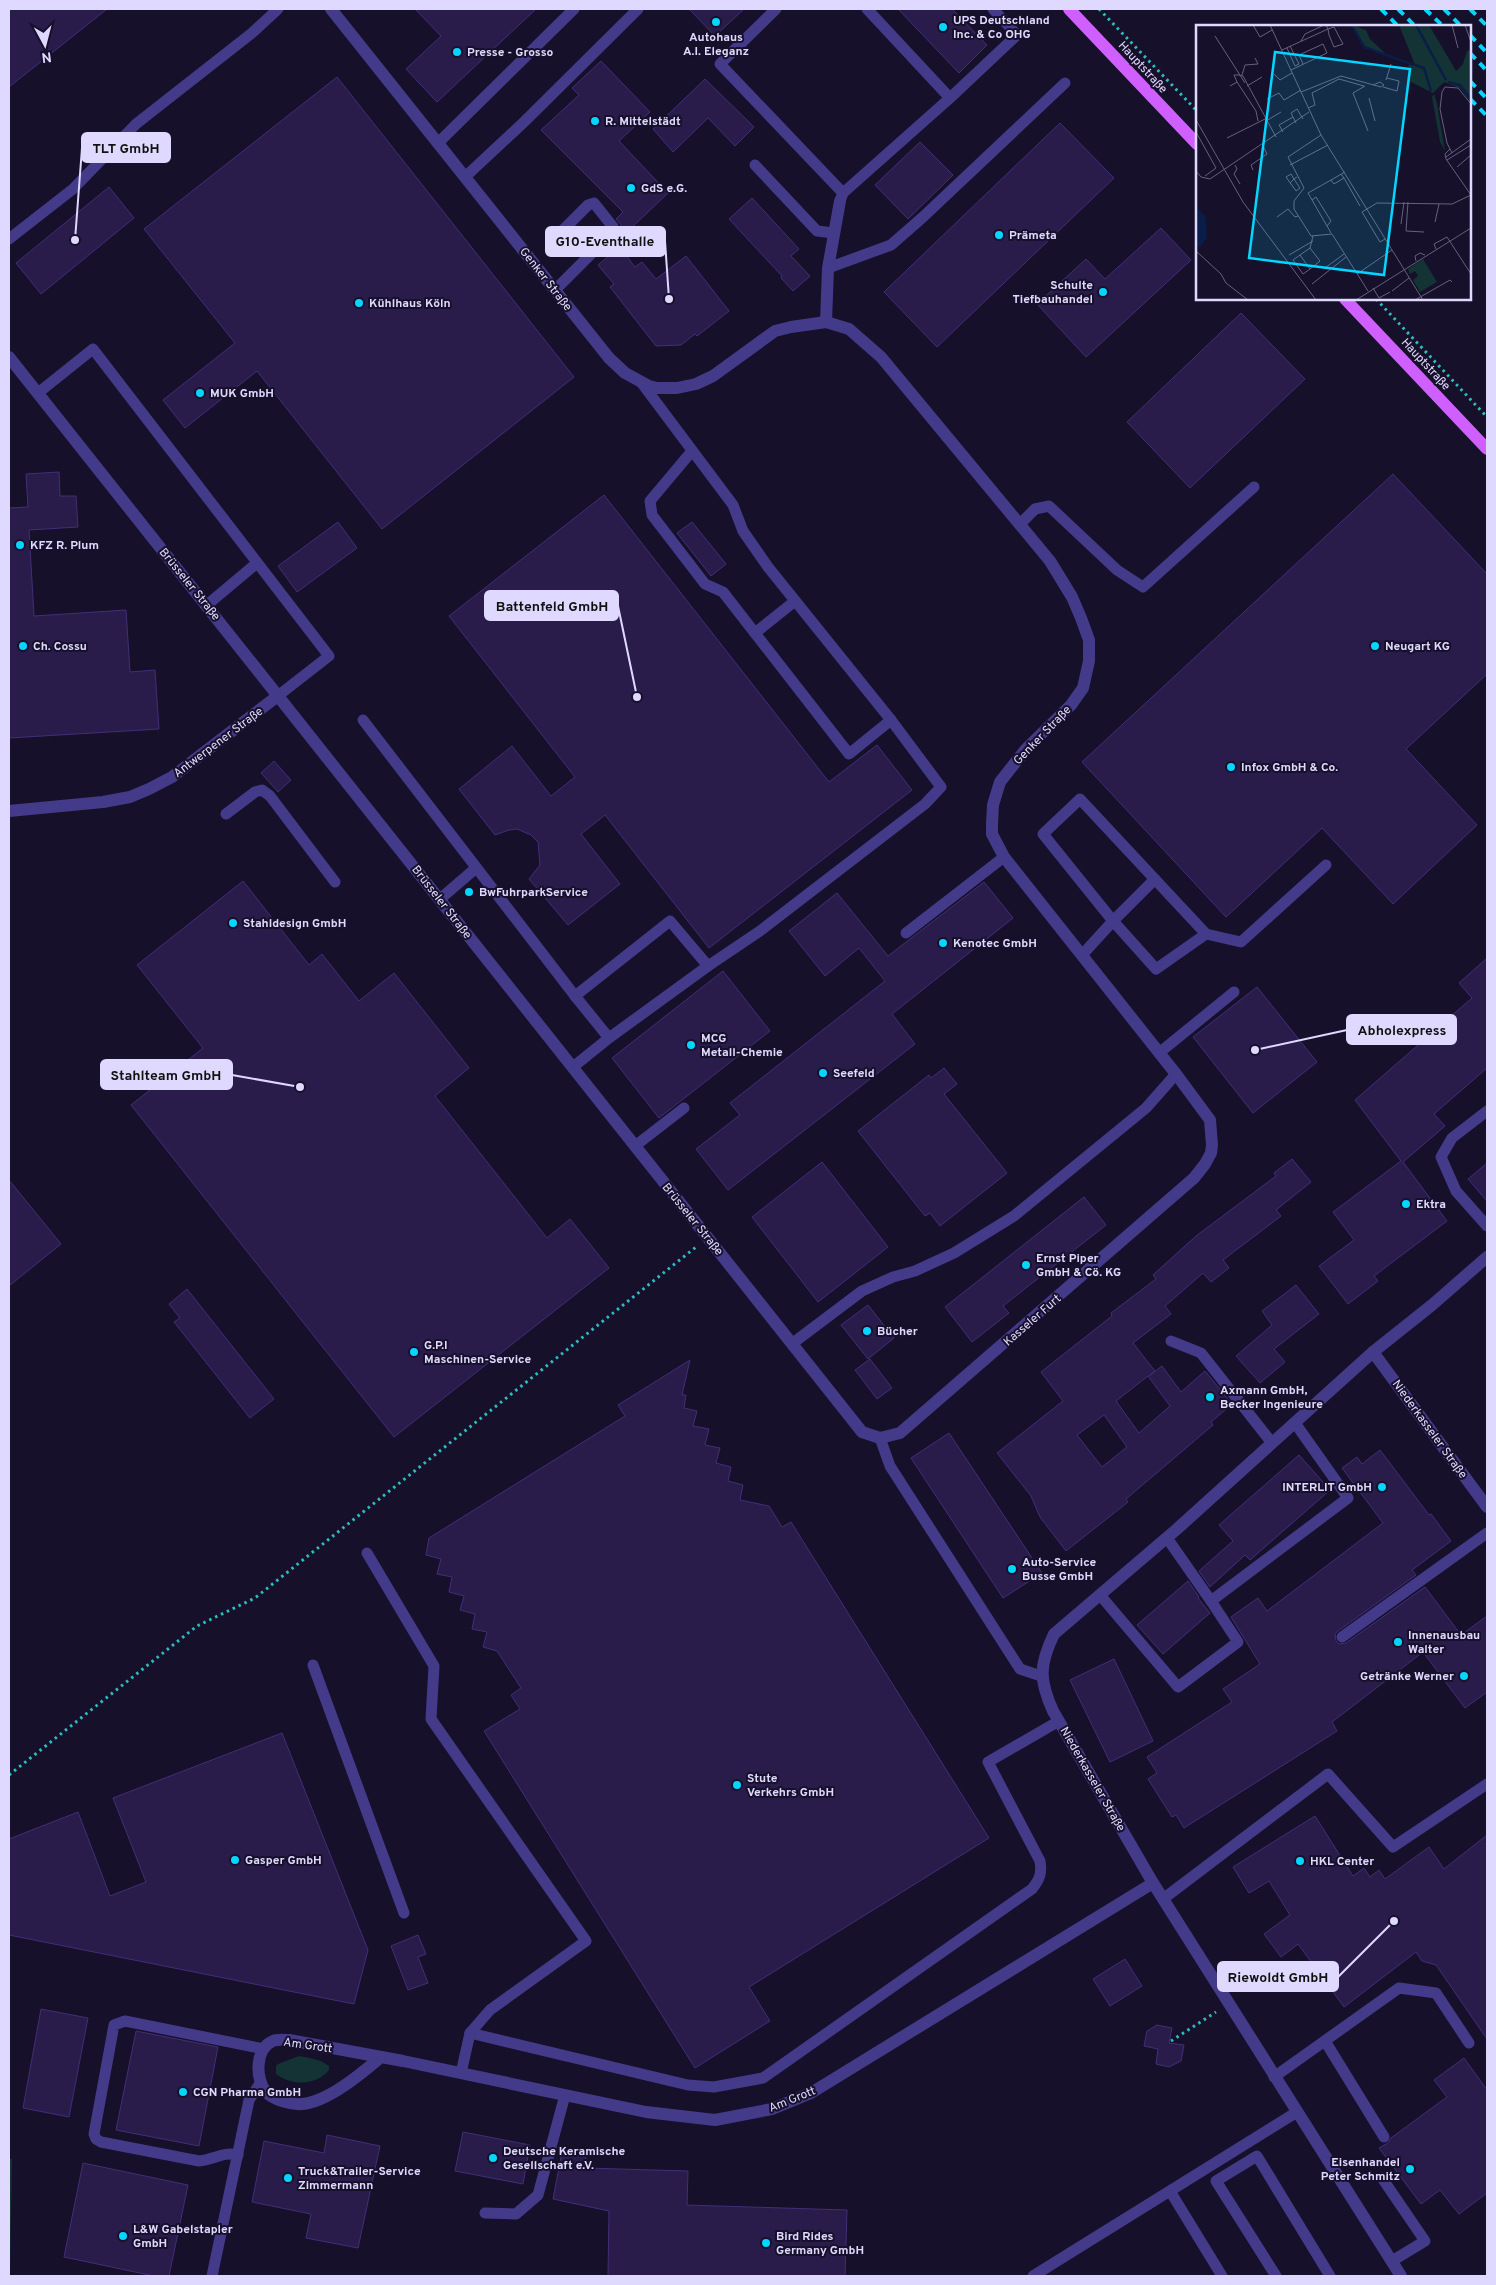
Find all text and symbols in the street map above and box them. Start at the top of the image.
place label: UPS Deutschland Inc. & Co OHG [953,13,1050,43]
marker: Autohaus A.I. Eleganz [710,16,722,28]
north arrow [20,20,70,70]
marker: UPS Deutschland Inc. & Co OHG [937,21,949,33]
inset map [1196,25,1471,300]
place label: Autohaus A.I. Eleganz [683,30,749,60]
street label: Hauptstraße [1114,38,1171,97]
place label: Presse - Grosso [467,45,554,61]
marker: Presse - Grosso [451,46,463,58]
text: N [40,47,52,65]
place label: R. Mittelstädt [605,114,681,130]
marker: R. Mittelstädt [589,115,601,127]
callout: TLT GmbH [82,133,170,162]
text: TLT GmbH [92,141,160,158]
place label: GdS e.G. [641,181,687,197]
marker: GdS e.G. [625,182,637,194]
callout: G10-Eventhalle [546,227,665,256]
place label: Prämeta [1009,228,1057,244]
marker: Prämeta [993,229,1005,241]
text: G10-Eventhalle [556,234,655,251]
street label: Genker Straße [515,245,575,315]
place label: Schulte Tiefbauhandel [1013,278,1093,308]
marker: Schulte Tiefbauhandel [1097,286,1109,298]
place label: Kühlhaus Köln [369,296,451,312]
marker: Kühlhaus Köln [353,297,365,309]
street label: Hauptstraße [1397,335,1454,394]
place label: MUK GmbH [210,386,274,402]
marker: MUK GmbH [194,387,206,399]
place label: KFZ R. Plum [30,538,99,554]
marker: KFZ R. Plum [14,539,26,551]
street label: Brüsseler Straße [155,545,223,624]
callout: Battenfeld GmbH [485,591,618,620]
text: Battenfeld GmbH [496,599,608,616]
place label: Ch. Cossu [33,639,87,655]
place label: Neugart KG [1385,639,1450,655]
marker: Ch. Cossu [17,640,29,652]
marker: Neugart KG [1369,640,1381,652]
street label: Genker Straße [1010,703,1075,769]
street label: Antwerpener Straße [171,704,267,782]
place label: Infox GmbH & Co. [1241,760,1338,776]
marker: Infox GmbH & Co. [1225,761,1237,773]
street label: Brüsseler Straße [407,863,475,943]
place label: BwFuhrparkService [479,885,588,901]
marker: BwFuhrparkService [463,886,475,898]
place label: Stahldesign GmbH [243,916,346,932]
marker: Stahldesign GmbH [227,917,239,929]
place label: Kenotec GmbH [953,936,1037,952]
marker: Kenotec GmbH [937,937,949,949]
callout: Abholexpress [1347,1015,1456,1044]
text: Abholexpress [1358,1023,1447,1040]
place label: MCG Metall-Chemie [701,1031,783,1061]
marker: MCG Metall-Chemie [685,1039,697,1051]
callout: Stahlteam GmbH [101,1060,232,1089]
place label: Seefeld [833,1066,875,1082]
marker: Seefeld [817,1067,829,1079]
text: Stahlteam GmbH [111,1068,221,1085]
street label: Brüsseler Straße [658,1180,726,1259]
place label: Ektra [1416,1197,1446,1213]
marker: Ektra [1400,1198,1412,1210]
place label: Ernst Piper GmbH & Cö. KG [1036,1251,1121,1281]
marker: Ernst Piper GmbH & Cö. KG [1020,1259,1032,1271]
street label: Kasseler Furt [1000,1291,1065,1350]
place label: Bücher [877,1324,918,1340]
marker: Bücher [861,1325,873,1337]
place label: G.P.I Maschinen-Service [424,1338,532,1368]
marker: G.P.I Maschinen-Service [408,1346,420,1358]
street label: Niederkasseler Straße [1388,1377,1470,1482]
place label: Axmann GmbH, Becker Ingenieure [1220,1383,1323,1413]
marker: Axmann GmbH, Becker Ingenieure [1204,1391,1216,1403]
place label: INTERLIT GmbH [1282,1480,1372,1496]
marker: INTERLIT GmbH [1376,1481,1388,1493]
place label: Auto-Service Busse GmbH [1022,1555,1097,1585]
marker: Auto-Service Busse GmbH [1006,1563,1018,1575]
place label: Innenausbau Walter [1408,1628,1480,1658]
marker: Innenausbau Walter [1392,1636,1404,1648]
place label: Getränke Werner [1360,1669,1454,1685]
marker: Getränke Werner [1458,1670,1470,1682]
street label: Niederkasseler Straße [1056,1724,1129,1835]
place label: Stute Verkehrs GmbH [747,1771,834,1801]
marker: Stute Verkehrs GmbH [731,1779,743,1791]
place label: Gasper GmbH [245,1853,322,1869]
marker: Gasper GmbH [229,1854,241,1866]
place label: HKL Center [1310,1854,1374,1870]
marker: HKL Center [1294,1855,1306,1867]
callout: Riewoldt GmbH [1218,1962,1338,1991]
text: Riewoldt GmbH [1228,1970,1328,1987]
street label: Am Grott [282,2035,333,2057]
street label: Am Grott [767,2083,818,2117]
place label: CGN Pharma GmbH [193,2085,301,2101]
marker: CGN Pharma GmbH [177,2086,189,2098]
place label: Deutsche Keramische Gesellschaft e.V. [503,2144,626,2174]
marker: Deutsche Keramische Gesellschaft e.V. [487,2152,499,2164]
place label: Eisenhandel Peter Schmitz [1321,2155,1400,2185]
marker: Eisenhandel Peter Schmitz [1404,2163,1416,2175]
place label: Truck&Trailer-Service Zimmermann [298,2164,421,2194]
marker: Truck&Trailer-Service Zimmermann [282,2172,294,2184]
place label: L&W Gabelstapler GmbH [133,2222,233,2252]
place label: Bird Rides Germany GmbH [776,2229,864,2259]
marker: L&W Gabelstapler GmbH [117,2230,129,2242]
marker: Bird Rides Germany GmbH [760,2237,772,2249]

